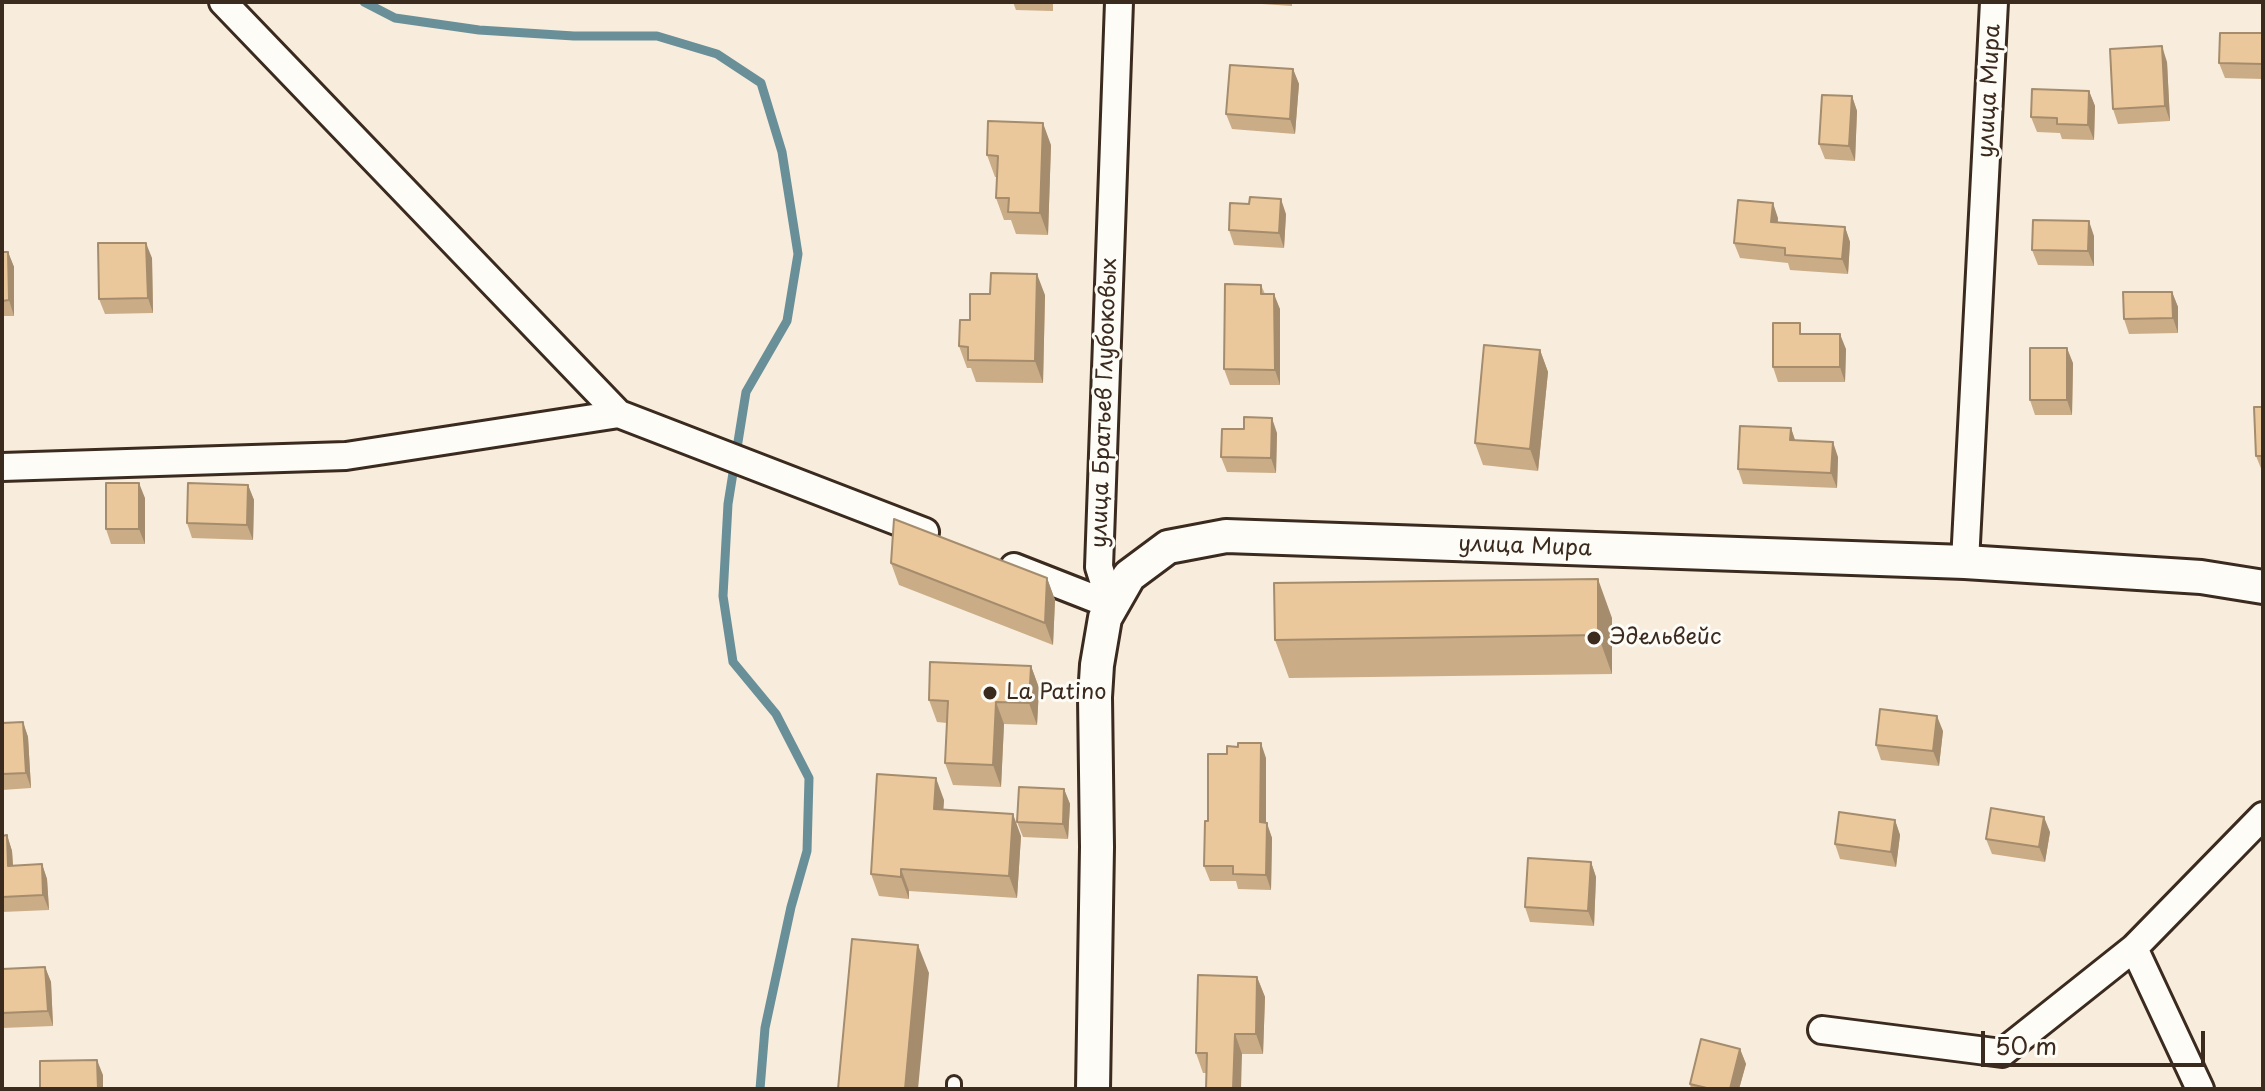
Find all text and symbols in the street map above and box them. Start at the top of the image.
street label: улица Мира [1973,23,2007,159]
street label: улица Братьев Глубоковых [1087,258,1123,548]
street label: улица Мира [1458,531,1592,563]
place label: Эдельвейс [1610,625,1722,651]
marker: Эдельвейс [1585,629,1603,647]
place label: La Patino [1006,680,1106,706]
marker: La Patino [981,684,999,702]
scale bar [1985,1015,2209,1065]
text: 50 m [1995,1027,2057,1063]

